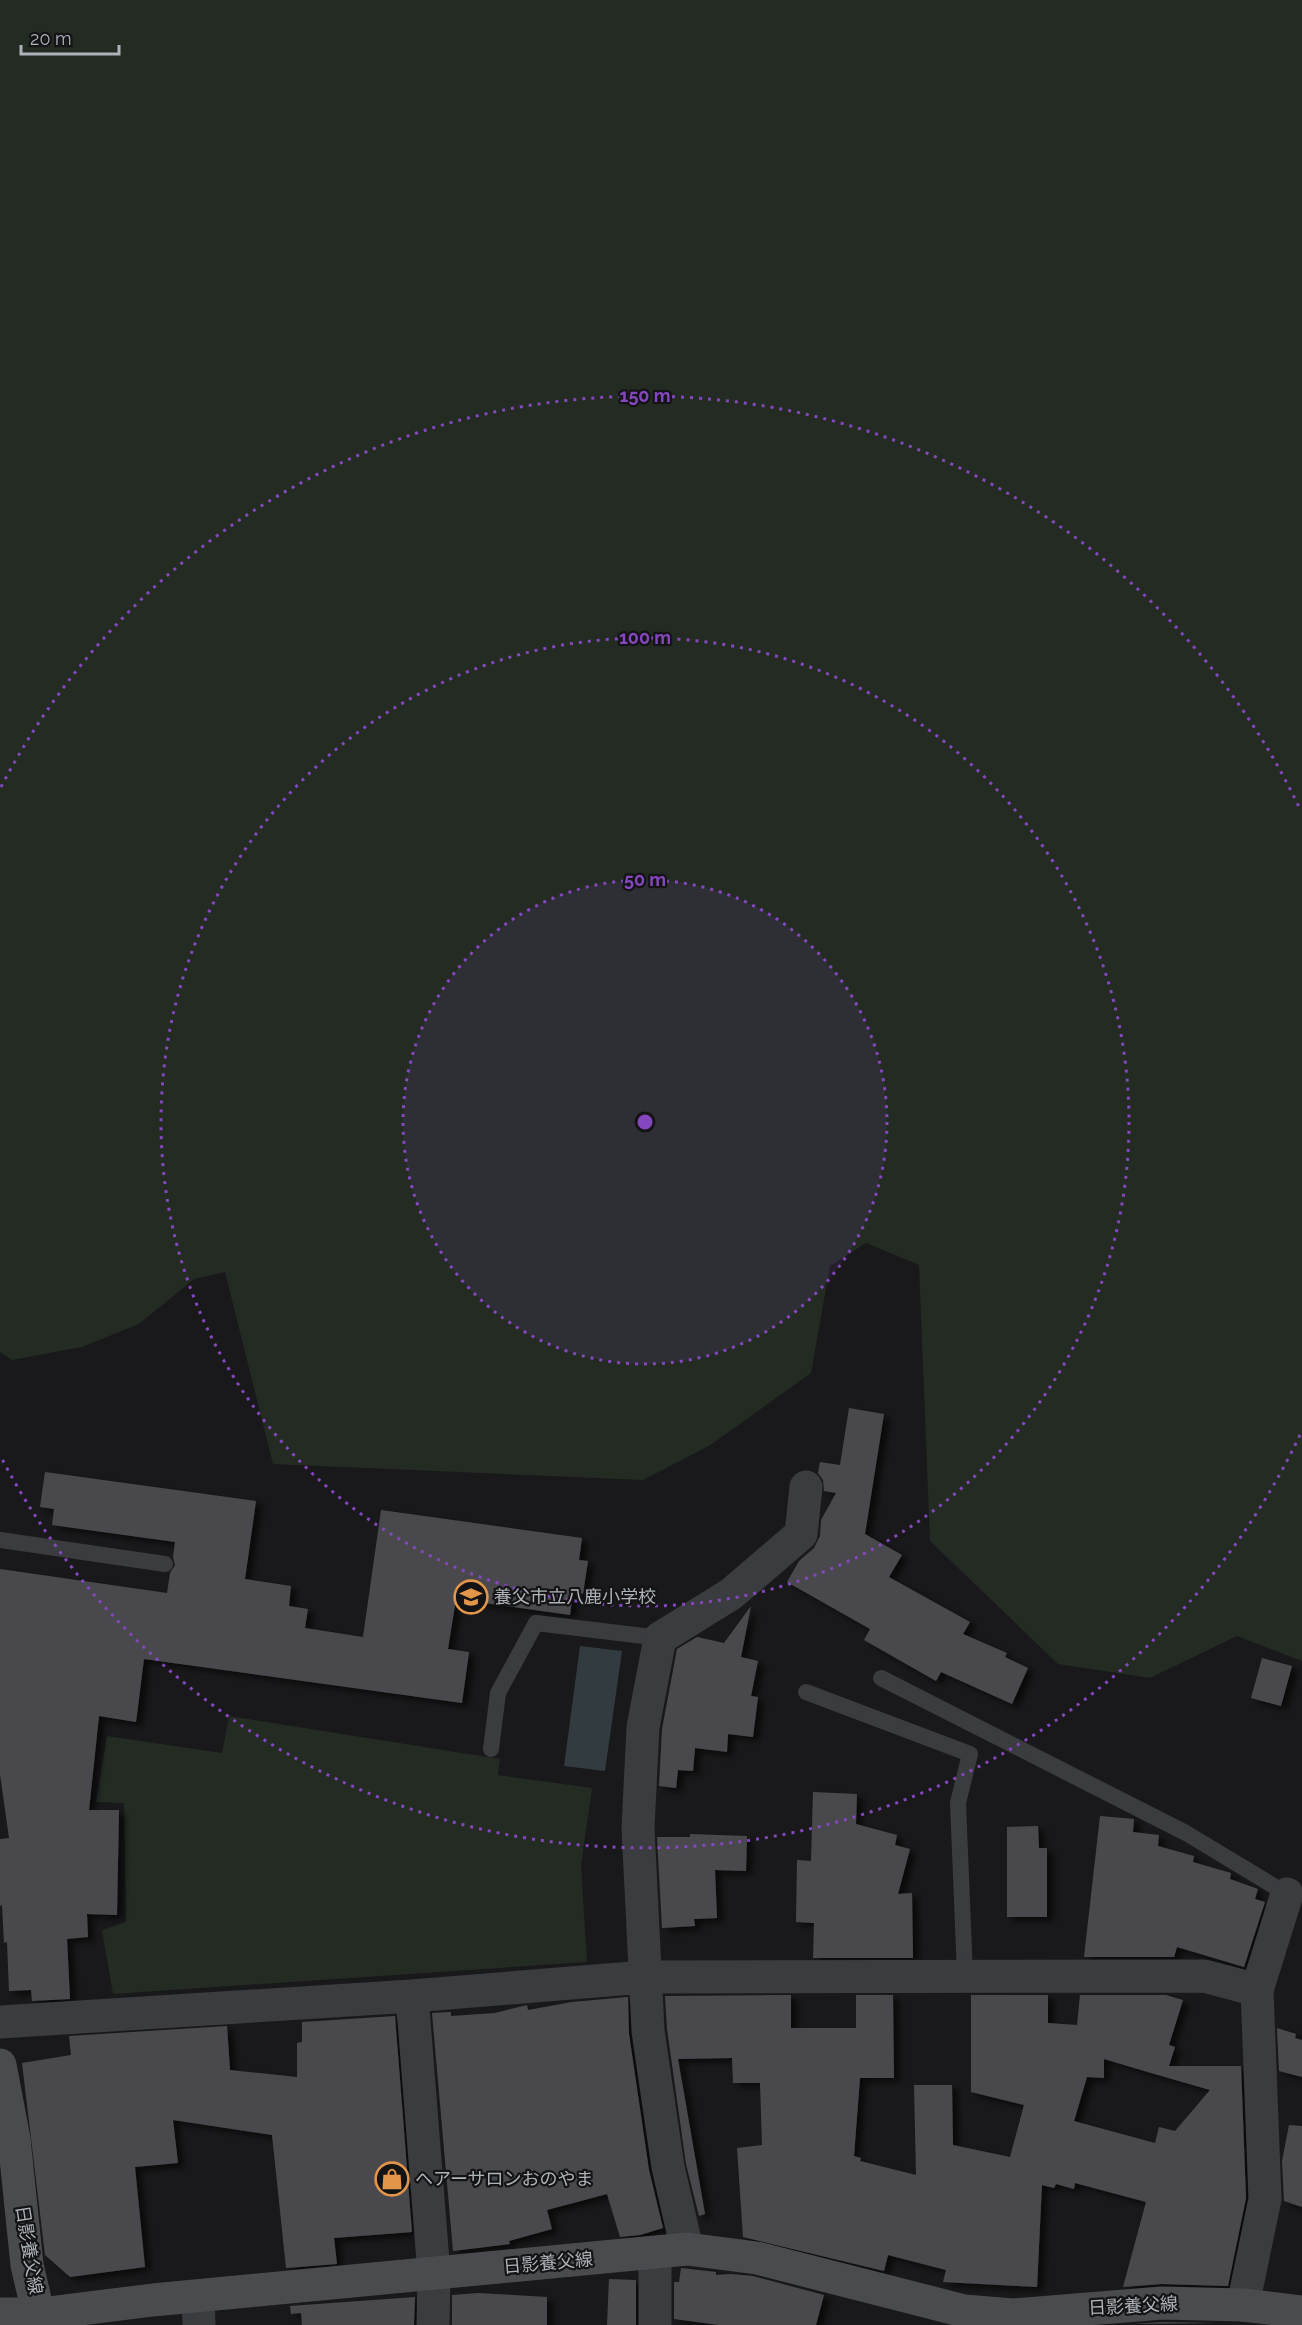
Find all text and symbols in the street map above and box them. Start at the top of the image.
scale bar [21,18,118,56]
text: 20 m [30,28,72,49]
text: 150 m [620,385,671,406]
text: 100 m [619,627,671,648]
text: 50 m [624,869,666,890]
centre of rings [635,1112,655,1132]
school or university icon: 養父市立八鹿小学校 [453,1579,489,1615]
place label: 養父市立八鹿小学校 [494,1586,656,1607]
shop icon: ヘアーサロンおのやま [374,2161,410,2197]
place label: ヘアーサロンおのやま [415,2168,594,2189]
street label: 日影養父線 [12,2204,47,2296]
street label: 日影養父線 [502,2248,594,2277]
street label: 日影養父線 [1087,2293,1178,2318]

